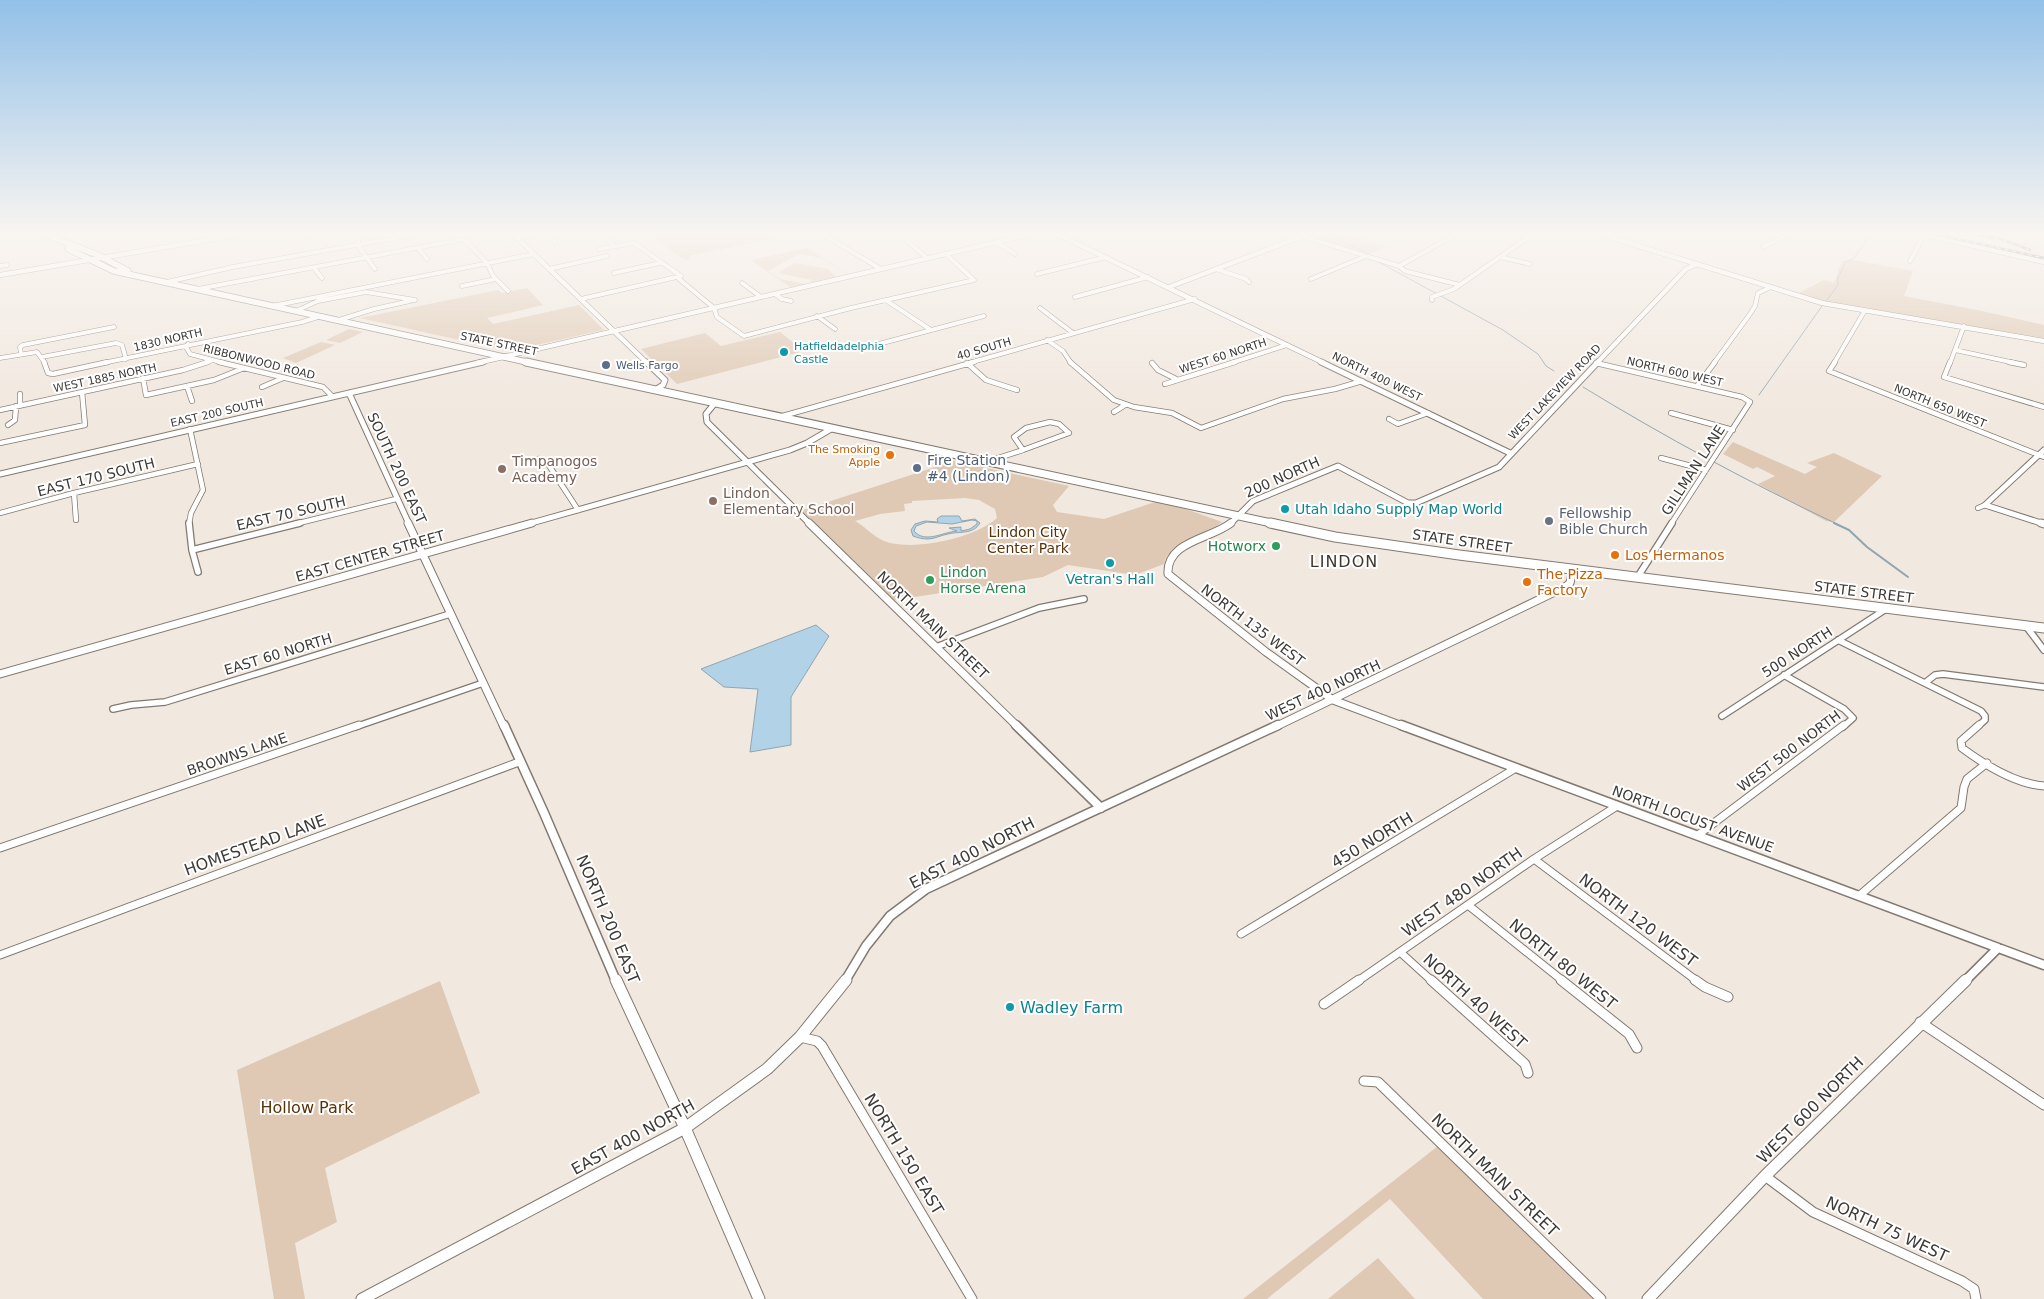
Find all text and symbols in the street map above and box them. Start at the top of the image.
street label: 1830 NORTH [132,326,204,354]
street label: STATE STREET [459,329,539,359]
street label: 40 SOUTH [955,335,1013,363]
street label: WEST 60 NORTH [1178,336,1268,376]
place label: Hatfieldadelphia Castle [794,340,884,366]
street label: RIBBONWOOD ROAD [202,342,316,382]
street label: WEST LAKEVIEW ROAD [1506,342,1604,442]
marker: Hatfieldadelphia Castle [778,346,790,358]
street label: NORTH 400 WEST [1330,350,1424,404]
street label: NORTH 600 WEST [1626,355,1725,389]
marker: Wells Fargo [600,359,612,371]
place label: Wells Fargo [616,359,679,372]
street label: WEST 1885 NORTH [52,361,158,395]
street label: NORTH 650 WEST [1892,382,1988,431]
street label: EAST 200 SOUTH [169,396,265,430]
street label: SOUTH 200 EAST [364,410,430,526]
street label: GILLMAN LANE [1658,422,1728,518]
place label: The Smoking Apple [807,443,880,469]
marker: The Smoking Apple [884,449,896,461]
place label: Fire Station #4 (Lindon) [927,452,1010,484]
place label: Timpanogos Academy [511,453,597,485]
street label: 200 NORTH [1242,453,1322,501]
street label: EAST 170 SOUTH [35,455,157,499]
marker: Fire Station #4 (Lindon) [911,462,923,474]
marker: Timpanogos Academy [496,463,508,475]
place label: Lindon Elementary School [723,485,855,517]
street label: EAST 70 SOUTH [235,493,347,533]
marker: Lindon Elementary School [707,495,719,507]
place label: Utah Idaho Supply Map World [1295,501,1502,517]
marker: Utah Idaho Supply Map World [1279,503,1291,515]
place label: Fellowship Bible Church [1559,505,1648,537]
marker: Fellowship Bible Church [1543,515,1555,527]
park label: Lindon City Center Park [987,524,1070,556]
street label: STATE STREET [1411,526,1513,556]
street label: EAST CENTER STREET [294,527,447,585]
place label: Hotworx [1208,538,1266,554]
marker: Hotworx [1270,540,1282,552]
place label: Los Hermanos [1625,547,1724,563]
marker: Los Hermanos [1609,549,1621,561]
district label: LINDON [1310,552,1378,571]
marker: Vetran's Hall [1104,557,1116,569]
place label: Lindon Horse Arena [940,564,1026,596]
place label: The Pizza Factory [1536,566,1603,598]
street label: NORTH MAIN STREET [874,568,992,682]
place label: Vetran's Hall [1066,571,1154,587]
marker: Lindon Horse Arena [924,574,936,586]
marker: The Pizza Factory [1521,576,1533,588]
street label: STATE STREET [1813,578,1915,606]
street label: NORTH 135 WEST [1198,581,1308,669]
street label: 500 NORTH [1759,623,1835,681]
street label: EAST 60 NORTH [222,630,334,678]
street label: WEST 400 NORTH [1263,656,1383,724]
street label: WEST 500 NORTH [1734,707,1844,795]
street label: BROWNS LANE [185,729,289,779]
street label: NORTH LOCUST AVENUE [1610,782,1776,856]
street label: 450 NORTH [1328,808,1416,872]
street label: HOMESTEAD LANE [182,811,328,879]
street label: EAST 400 NORTH [906,813,1038,893]
street label: WEST 480 NORTH [1398,843,1526,941]
street label: NORTH 200 EAST [572,852,644,986]
street label: NORTH 120 WEST [1575,869,1701,971]
street label: NORTH 80 WEST [1505,915,1621,1013]
street label: NORTH 40 WEST [1419,950,1531,1053]
place label: Wadley Farm [1020,998,1123,1017]
marker: Wadley Farm [1004,1001,1016,1013]
street label: WEST 600 NORTH [1753,1053,1867,1167]
street label: NORTH 150 EAST [860,1090,948,1218]
street label: EAST 400 NORTH [568,1095,698,1179]
park label: Hollow Park [260,1098,354,1117]
street label: NORTH MAIN STREET [1428,1109,1563,1241]
street label: NORTH 75 WEST [1823,1192,1951,1266]

